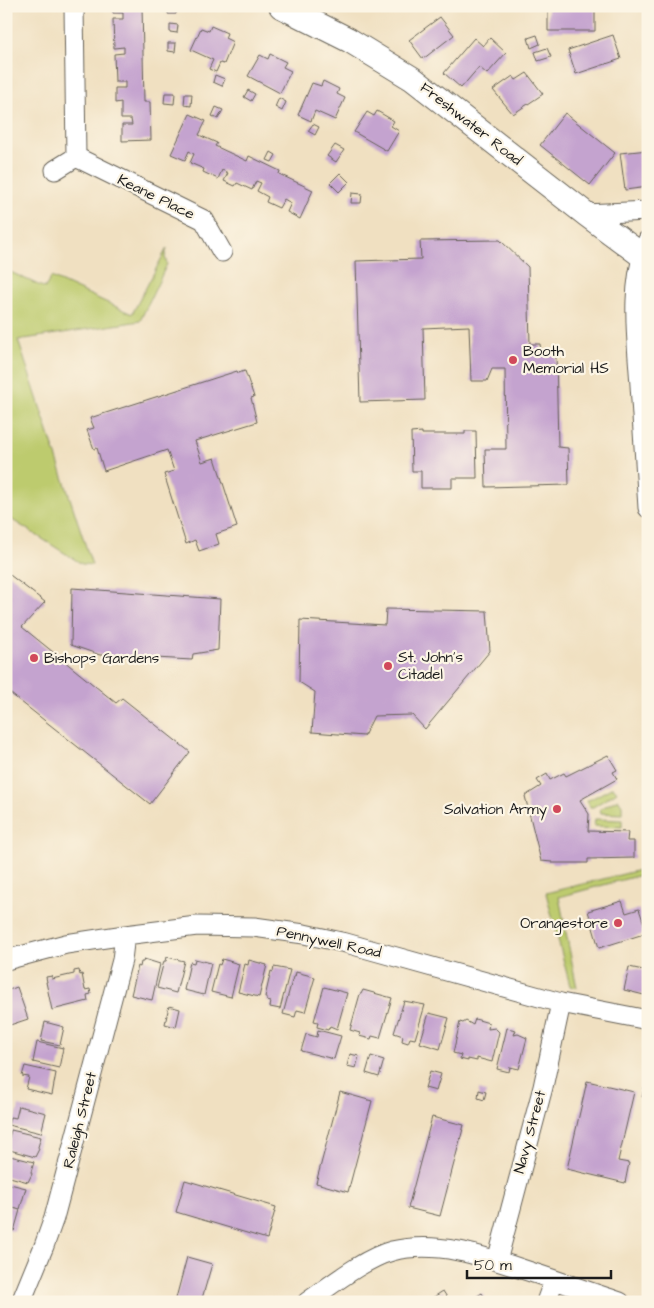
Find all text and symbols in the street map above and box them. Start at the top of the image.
street label: Freshwater Road [416,77,527,171]
street label: Keane Place [114,169,198,225]
place label: Booth Memorial HS [523,341,609,379]
marker: Booth Memorial HS [507,354,519,366]
place label: St. John's Citadel [398,647,464,685]
place label: Bishops Gardens [44,648,160,669]
marker: Bishops Gardens [28,652,40,664]
marker: St. John's Citadel [382,660,394,672]
place label: Salvation Army [444,799,547,821]
marker: Salvation Army [551,803,563,815]
place label: Orangestore [520,913,608,935]
marker: Orangestore [612,917,624,929]
street label: Pennywell Road [275,921,383,964]
street label: Raleigh Street [58,1070,103,1171]
street label: Navy Street [509,1088,552,1176]
scale bar [467,1248,610,1280]
text: 50 m [474,1255,512,1276]

